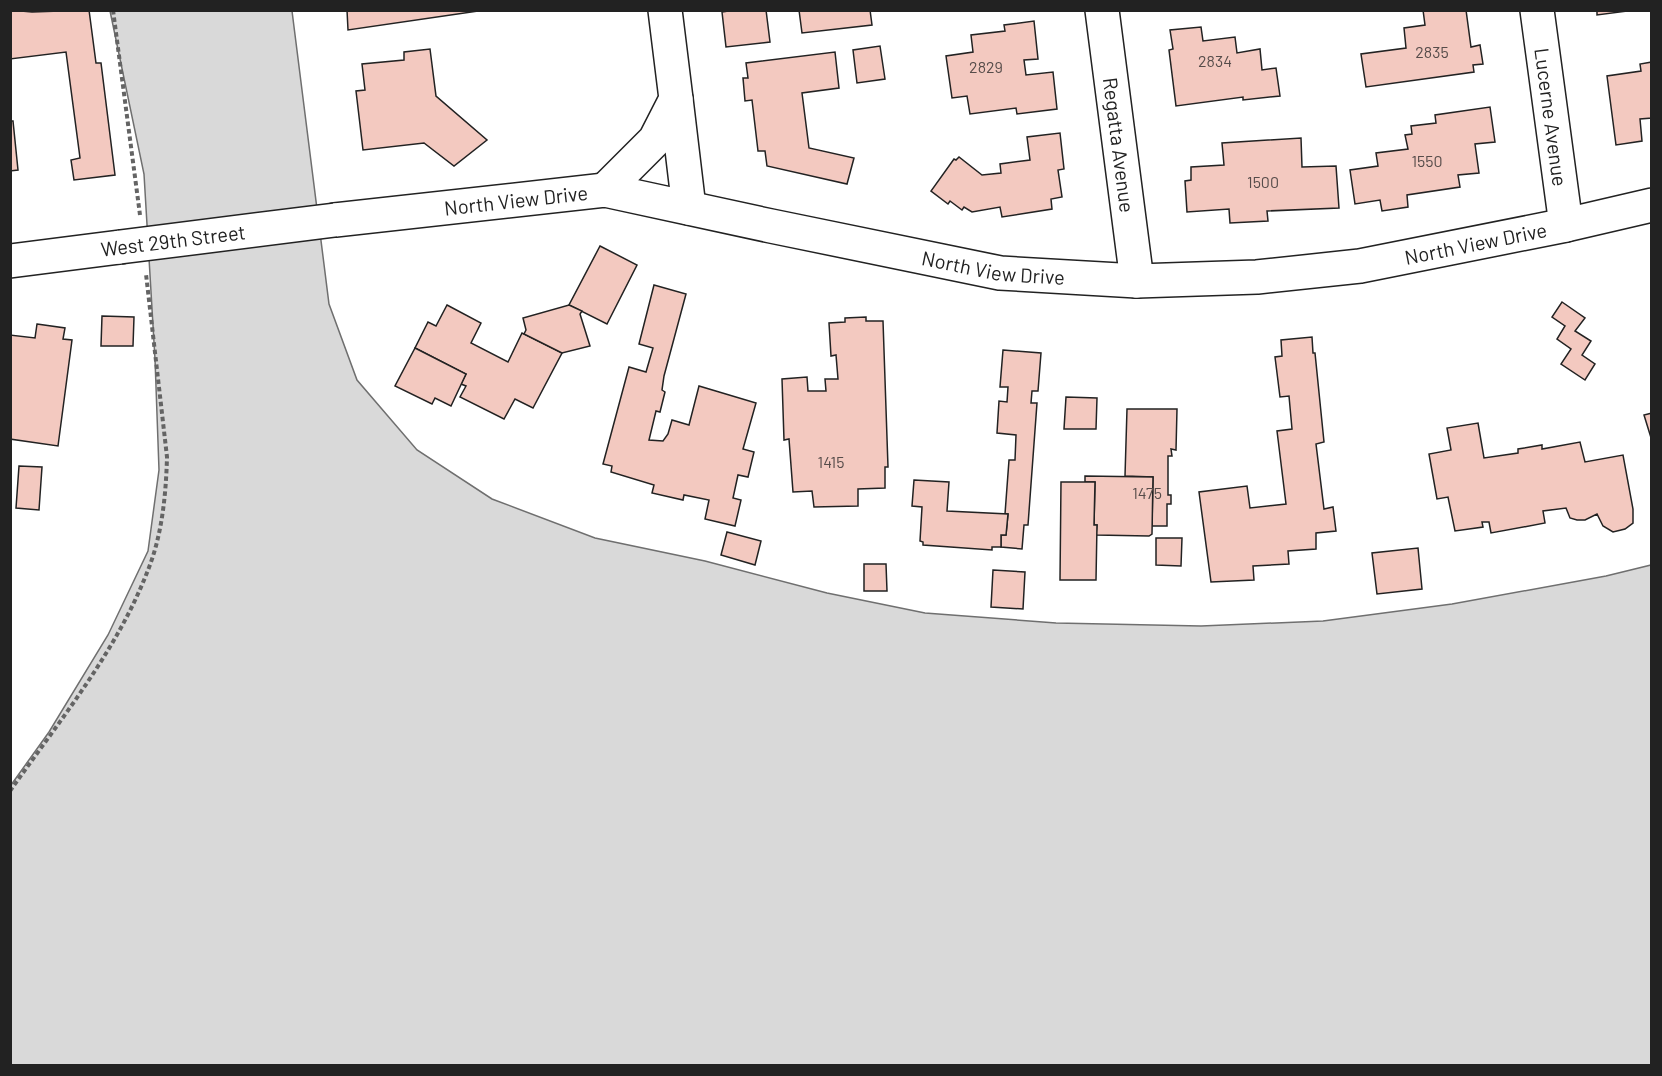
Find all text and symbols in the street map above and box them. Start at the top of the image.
house number: 2835 [1415,42,1449,61]
street label: Lucerne Avenue [1530,46,1573,188]
house number: 2834 [1198,51,1232,70]
house number: 2829 [969,57,1003,76]
street label: Regatta Avenue [1099,76,1140,214]
house number: 1550 [1411,151,1443,170]
house number: 1500 [1247,172,1279,191]
street label: North View Drive [443,180,589,220]
street label: North View Drive [1402,217,1549,269]
street label: West 29th Street [99,219,247,261]
street label: North View Drive [920,245,1065,289]
house number: 1415 [818,452,844,471]
house number: 1475 [1132,483,1162,502]

